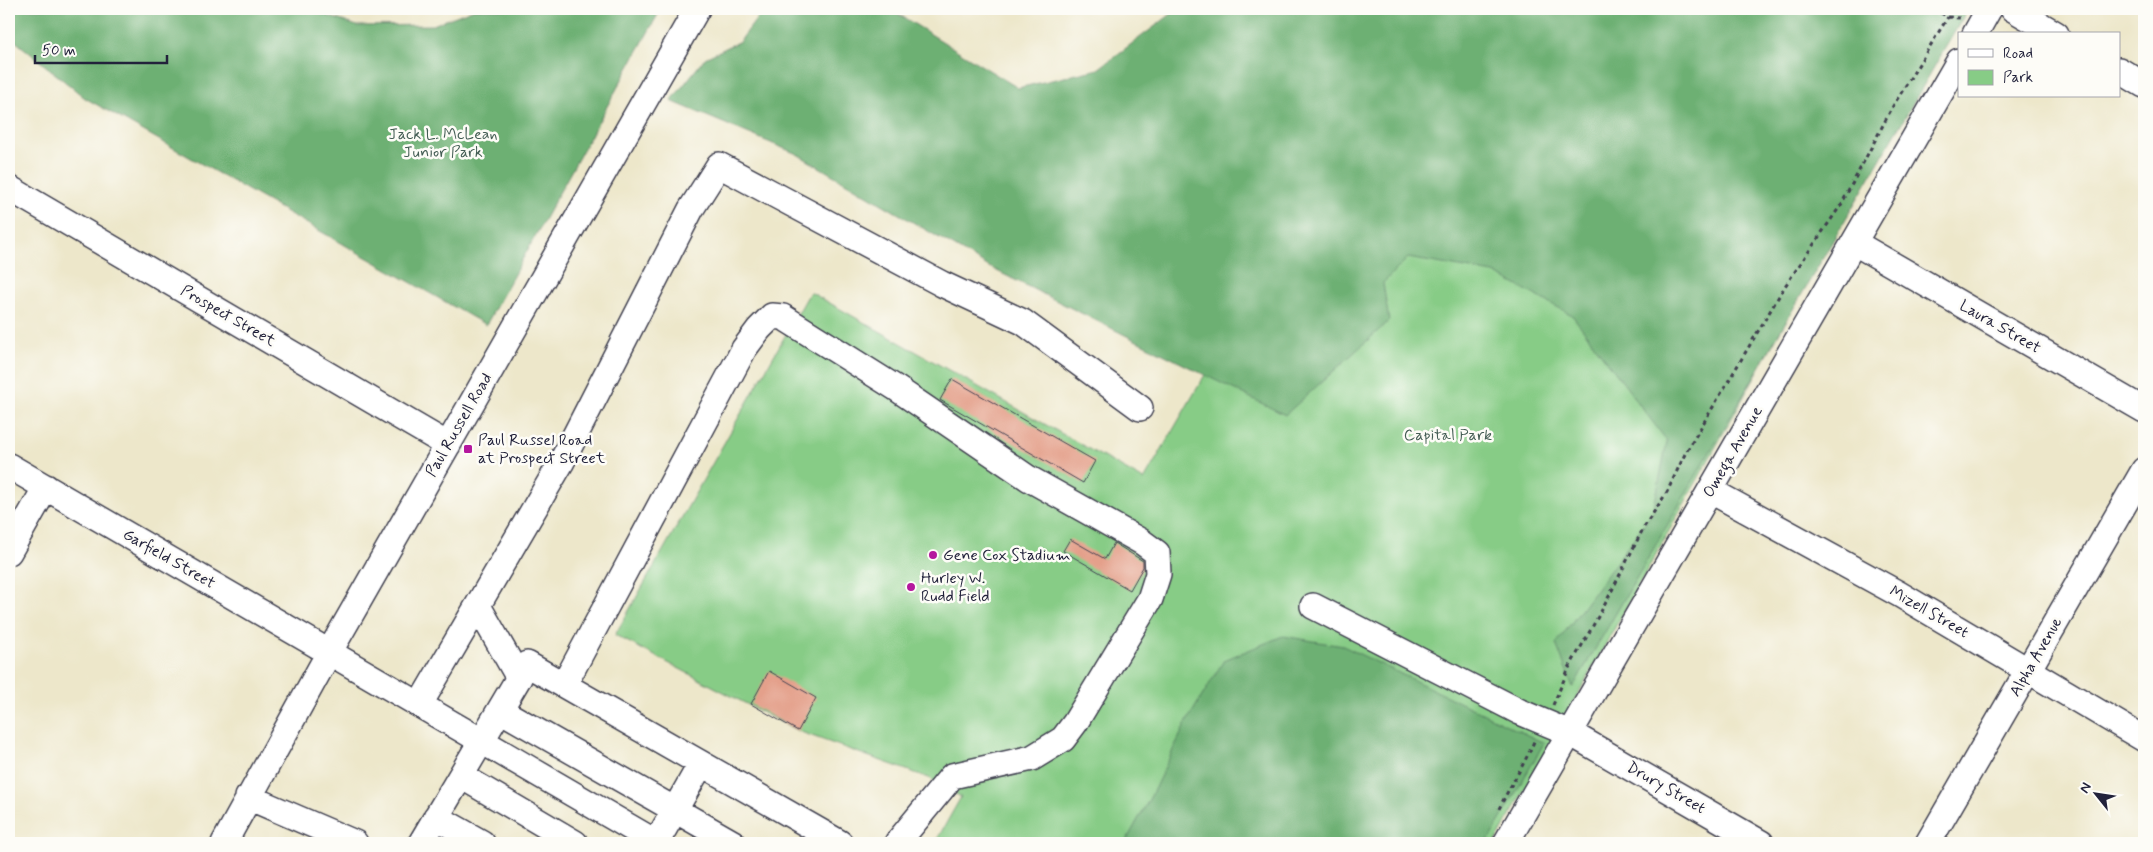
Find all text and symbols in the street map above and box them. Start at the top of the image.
scale bar [35,32,168,64]
legend [1958,32,2120,98]
text: 50 m [42,41,76,61]
text: Road [2003,44,2033,64]
text: Park [2003,68,2033,88]
park label: Jack L. McLean Junior Park [388,124,498,163]
street label: Prospect Street [177,280,280,352]
street label: Laura Street [1955,295,2045,359]
street label: Paul Russell Road [421,369,497,481]
street label: Omega Avenue [1698,402,1769,502]
park label: Capital Park [1404,425,1492,446]
place label: Paul Russel Road at Prospect Street [478,430,606,469]
marker: Paul Russel Road at Prospect Street [462,443,474,455]
street label: Garfield Street [119,524,219,594]
place label: Gene Cox Stadium [943,545,1070,566]
marker: Gene Cox Stadium [927,549,939,561]
place label: Hurley W. Rudd Field [921,568,990,607]
marker: Hurley W. Rudd Field [905,581,917,593]
street label: Mizell Street [1886,581,1972,643]
street label: Alpha Avenue [2005,613,2067,700]
street label: Drury Street [1623,757,1709,819]
north arrow [2070,770,2120,820]
text: N [2075,779,2096,797]

